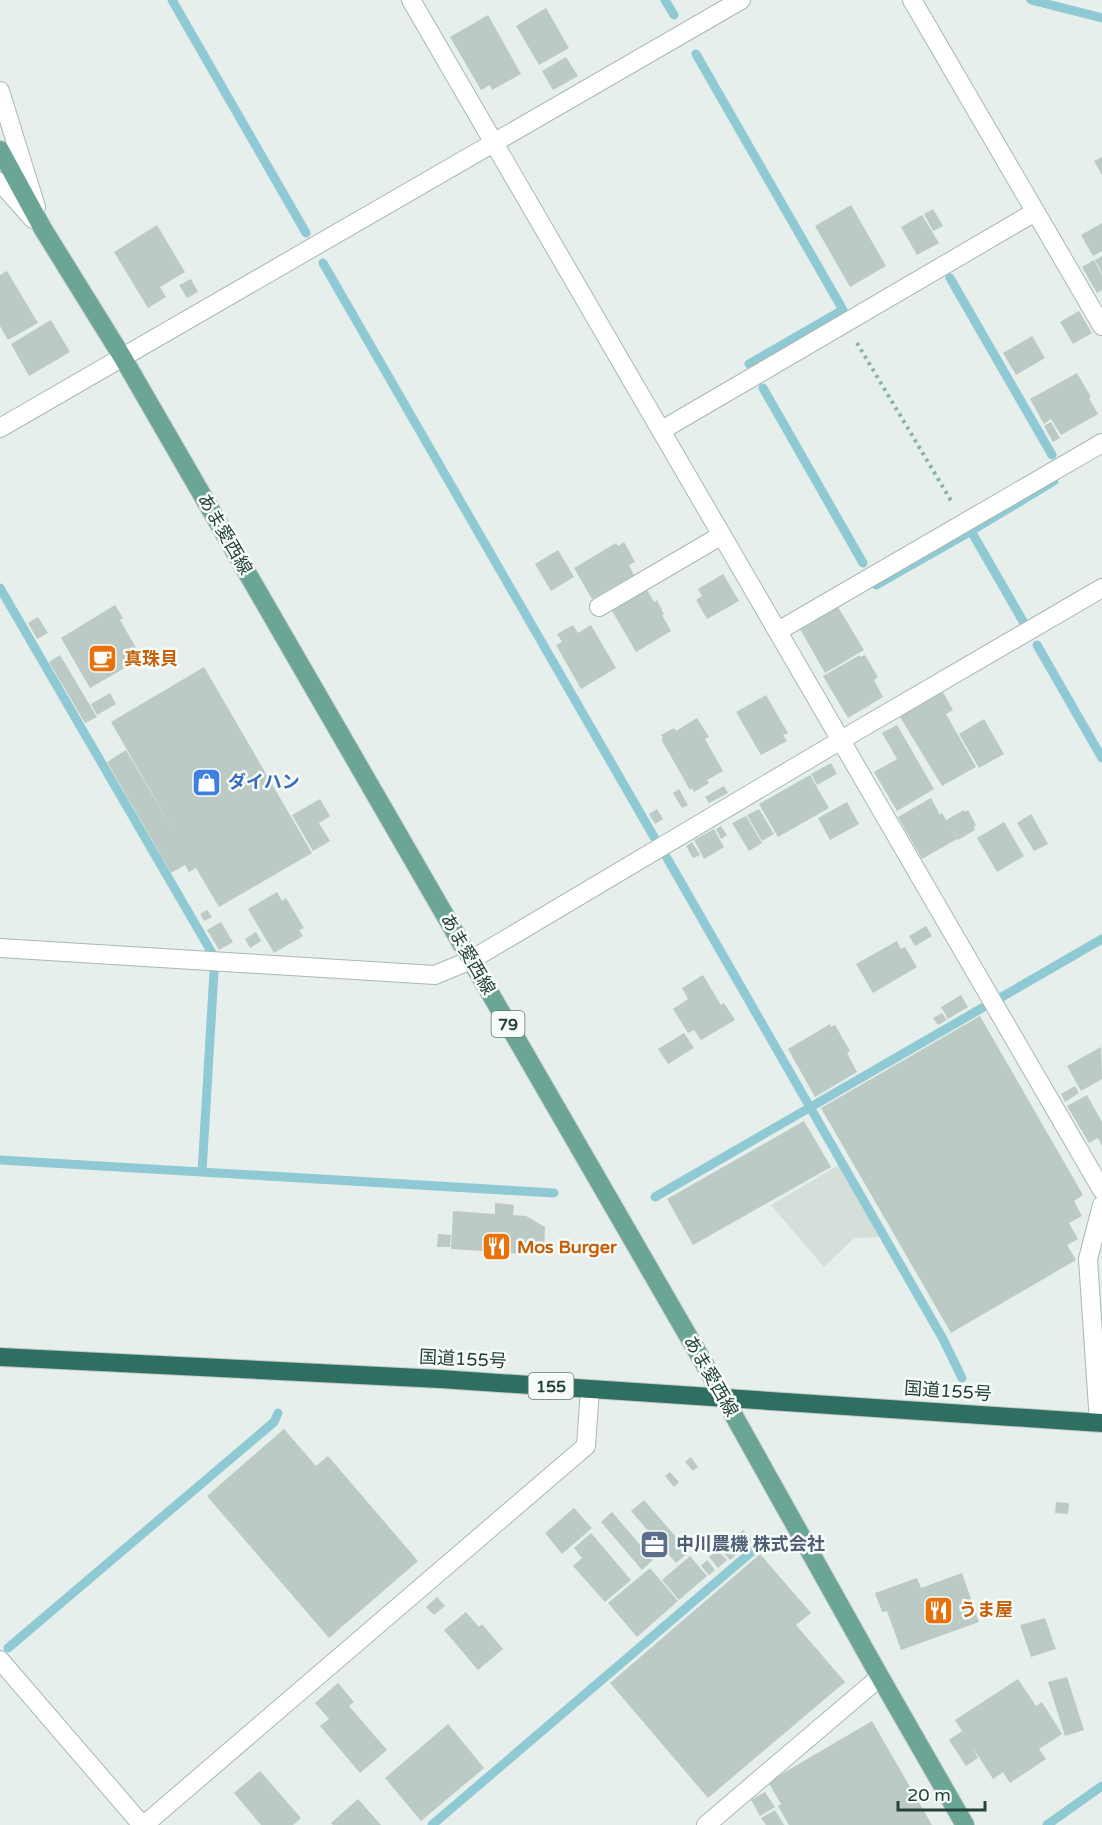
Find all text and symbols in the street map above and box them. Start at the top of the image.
street label: あま愛西線 [193,490,257,578]
cafe icon: 真珠貝 [87,643,119,675]
place label: 真珠貝 [124,648,178,670]
shop icon: ダイハン [191,766,223,798]
place label: ダイハン [228,771,300,793]
street label: あま愛西線 [436,910,500,998]
road number: 79 [492,1011,524,1037]
restaurant icon: Mos Burger [480,1231,512,1263]
place label: Mos Burger [517,1236,618,1258]
street label: あま愛西線 [679,1332,743,1420]
street label: 国道155号 [419,1346,507,1372]
road number: 155 [528,1373,574,1399]
street label: 国道155号 [903,1377,993,1405]
office icon: 中川農機 株式会社 [639,1528,671,1560]
place label: 中川農機 株式会社 [676,1533,825,1555]
restaurant icon: うま屋 [922,1594,954,1626]
place label: うま屋 [959,1599,1013,1621]
scale bar [898,1774,985,1812]
text: 20 m [907,1784,951,1806]

